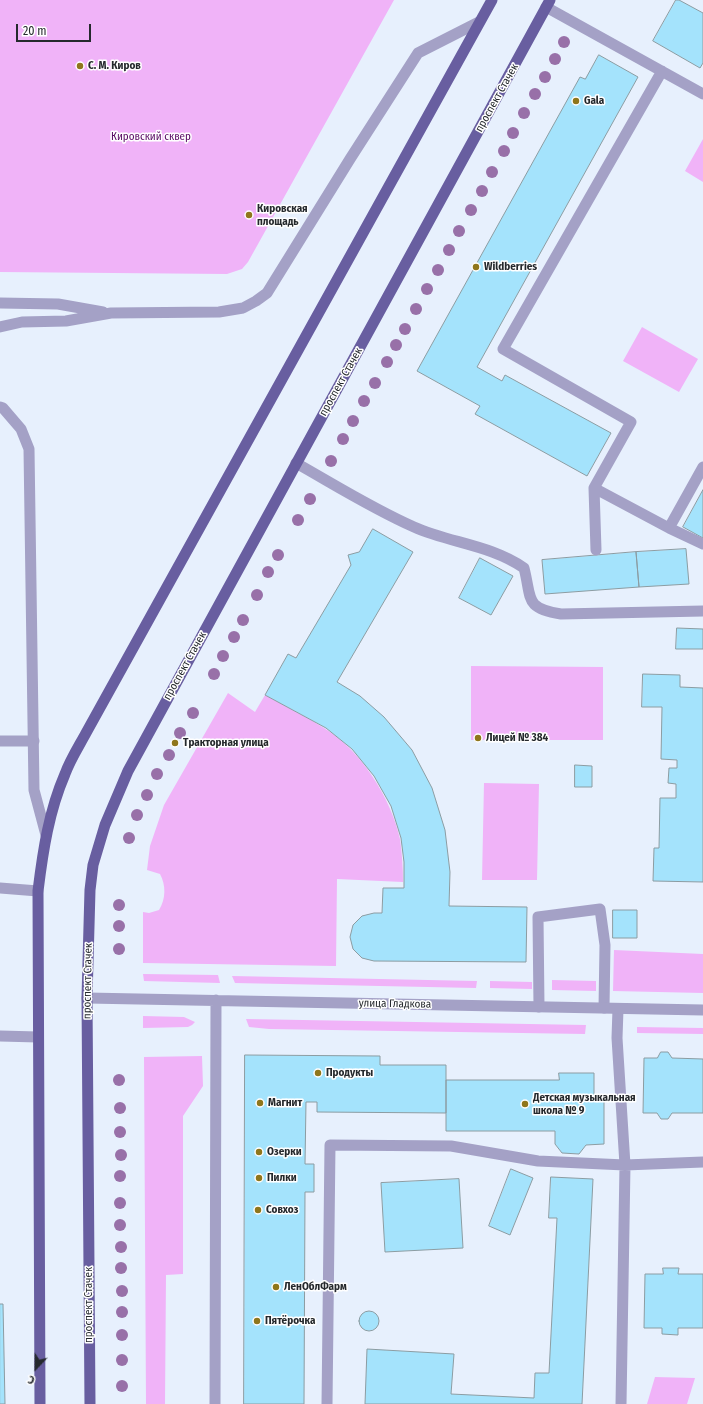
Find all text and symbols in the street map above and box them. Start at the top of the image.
scale bar [18,16,93,42]
text: 20 m [23,24,47,38]
place label: С. М. Киров [88,59,141,73]
marker: С. М. Киров [75,61,85,71]
street label: проспект Стачек [473,61,521,135]
place label: Gala [584,94,604,108]
marker: Gala [571,96,581,106]
park label: Кировский сквер [111,130,191,144]
place label: Кировская площадь [257,202,308,228]
marker: Кировская площадь [244,210,254,220]
place label: Wildberries [484,260,537,274]
marker: Wildberries [471,262,481,272]
street label: проспект Стачек [317,345,365,419]
street label: проспект Стачек [161,629,209,703]
place label: Лицей № 384 [486,731,548,745]
marker: Лицей № 384 [473,733,483,743]
place label: Тракторная улица [183,736,269,750]
marker: Тракторная улица [170,738,180,748]
street label: проспект Стачек [81,943,95,1019]
street label: улица Гладкова [359,997,431,1011]
place label: Продукты [326,1066,373,1080]
marker: Продукты [313,1068,323,1078]
place label: Детская музыкальная школа № 9 [533,1091,636,1117]
place label: Магнит [268,1096,302,1110]
marker: Магнит [255,1098,265,1108]
marker: Детская музыкальная школа № 9 [520,1099,530,1109]
place label: Озерки [267,1145,302,1159]
marker: Озерки [254,1147,264,1157]
place label: Пилки [267,1171,297,1185]
marker: Пилки [254,1173,264,1183]
place label: Совхоз [266,1203,298,1217]
marker: Совхоз [253,1205,263,1215]
street label: проспект Стачек [82,1267,96,1343]
place label: ЛенОблФарм [284,1280,347,1294]
marker: ЛенОблФарм [271,1282,281,1292]
place label: Пятёрочка [265,1314,315,1328]
marker: Пятёрочка [252,1316,262,1326]
north arrow [16,1348,56,1388]
text: С [26,1372,36,1387]

